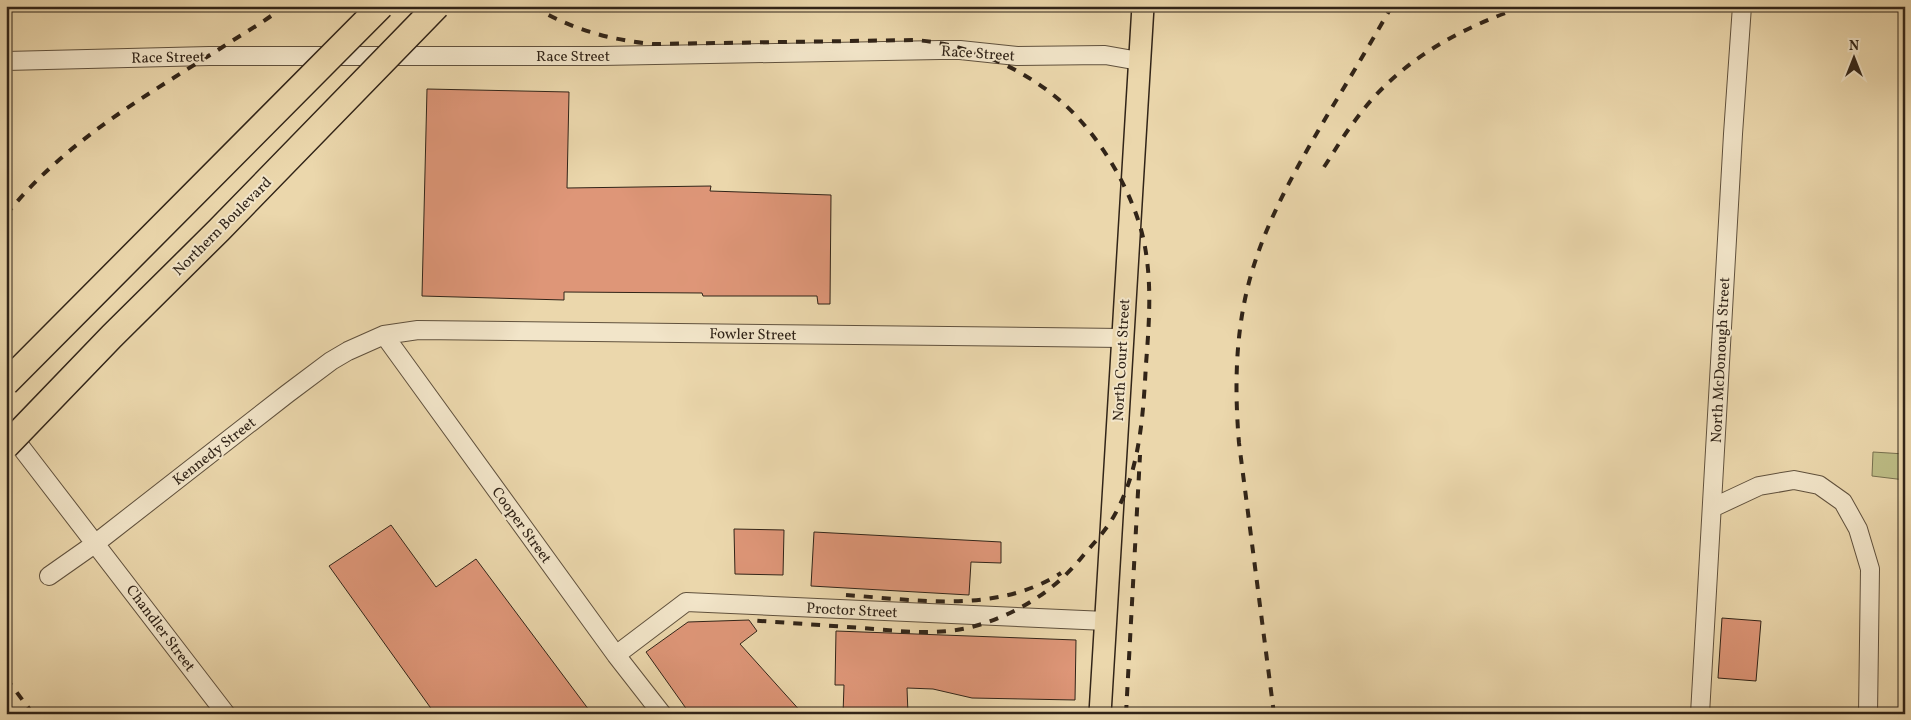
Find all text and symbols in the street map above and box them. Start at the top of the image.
north arrow [1828,32,1878,82]
text: N [1849,37,1859,56]
street label: Race Street [940,41,1015,68]
street label: Race Street [131,47,205,70]
street label: Race Street [536,47,610,68]
street label: Northern Boulevard [169,173,277,281]
street label: North McDonough Street [1707,277,1736,444]
street label: North Court Street [1109,298,1136,422]
street label: Fowler Street [709,324,797,347]
street label: Kennedy Street [169,413,261,491]
street label: Cooper Street [486,483,556,568]
street label: Chandler Street [120,581,199,677]
street label: Proctor Street [806,599,898,624]

